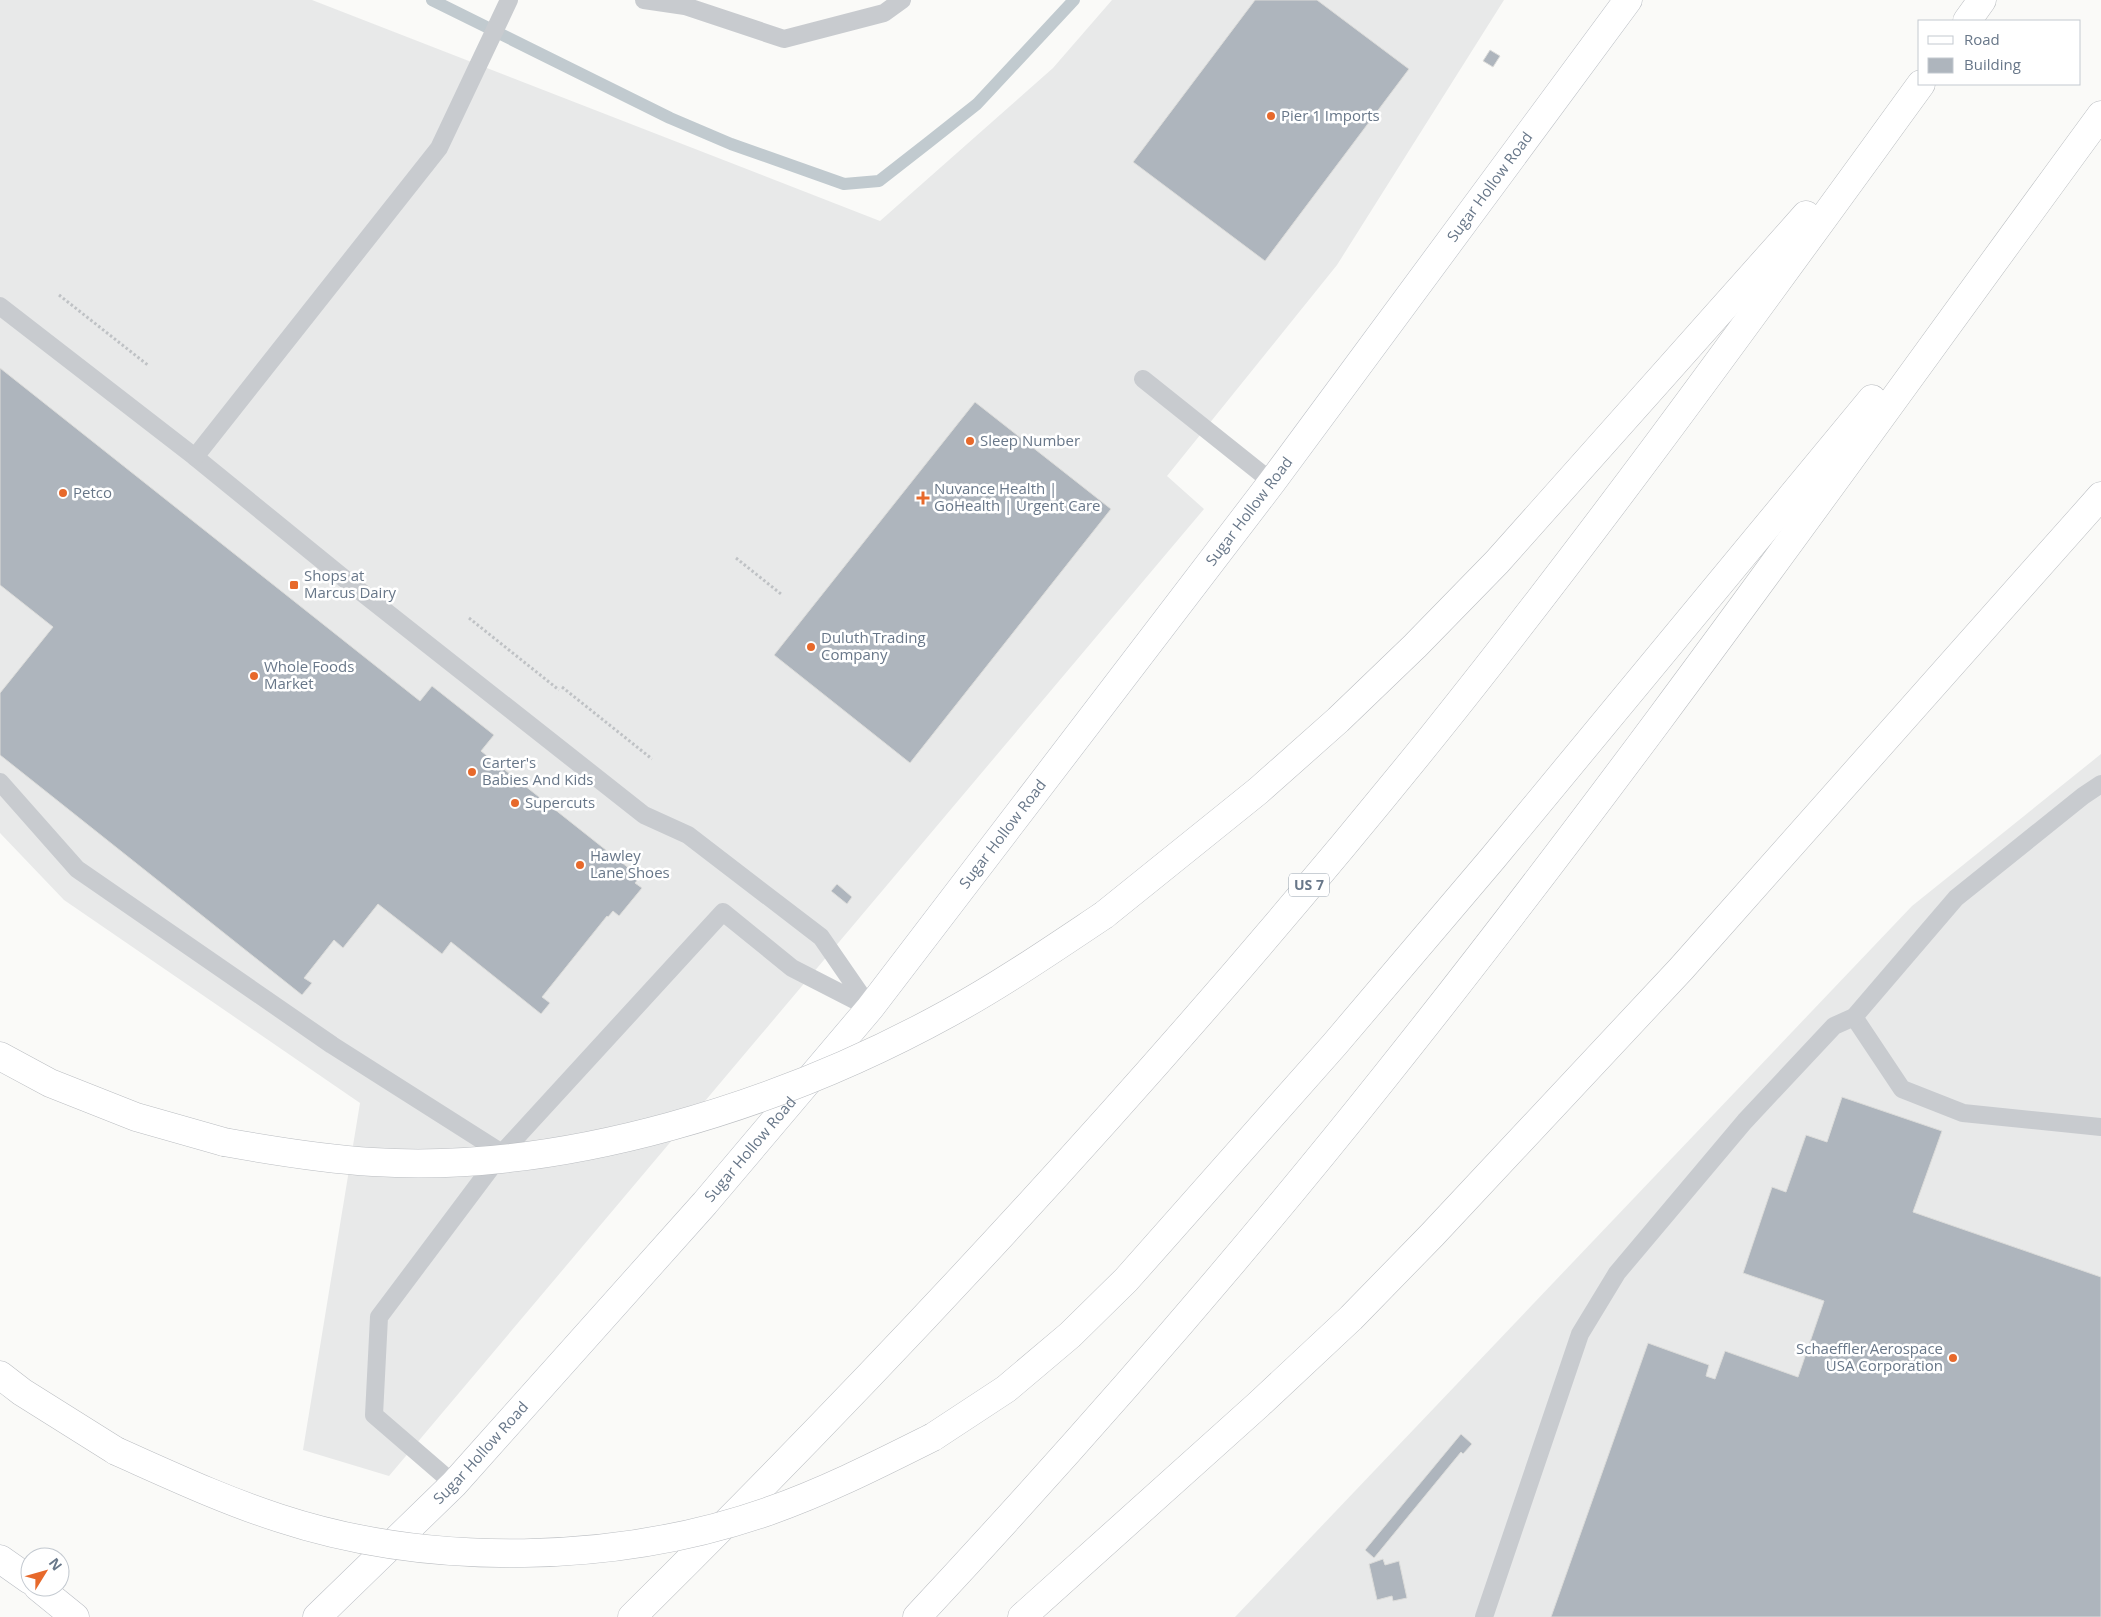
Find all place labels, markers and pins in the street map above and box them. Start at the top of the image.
place label: Pier 1 Imports [1281,105,1380,125]
marker: Pier 1 Imports [1265,110,1277,122]
place label: Sleep Number [980,430,1080,450]
marker: Sleep Number [964,435,976,447]
place label: Nuvance Health | GoHealth | Urgent Care [934,478,1101,515]
place label: Petco [73,482,112,502]
marker: Petco [57,487,69,499]
marker: Nuvance Health | GoHealth | Urgent Care [916,491,930,505]
place label: Shops at Marcus Dairy [304,565,397,602]
marker: Shops at Marcus Dairy [288,579,300,591]
place label: Duluth Trading Company [821,627,926,664]
marker: Duluth Trading Company [805,641,817,653]
place label: Whole Foods Market [264,656,354,693]
marker: Whole Foods Market [248,670,260,682]
place label: Carter's Babies And Kids [482,752,594,789]
marker: Carter's Babies And Kids [466,766,478,778]
place label: Supercuts [525,792,595,812]
marker: Supercuts [509,797,521,809]
place label: Hawley Lane Shoes [590,845,670,882]
marker: Hawley Lane Shoes [574,859,586,871]
place label: Schaeffler Aerospace USA Corporation [1796,1338,1943,1375]
marker: Schaeffler Aerospace USA Corporation [1947,1352,1959,1364]

